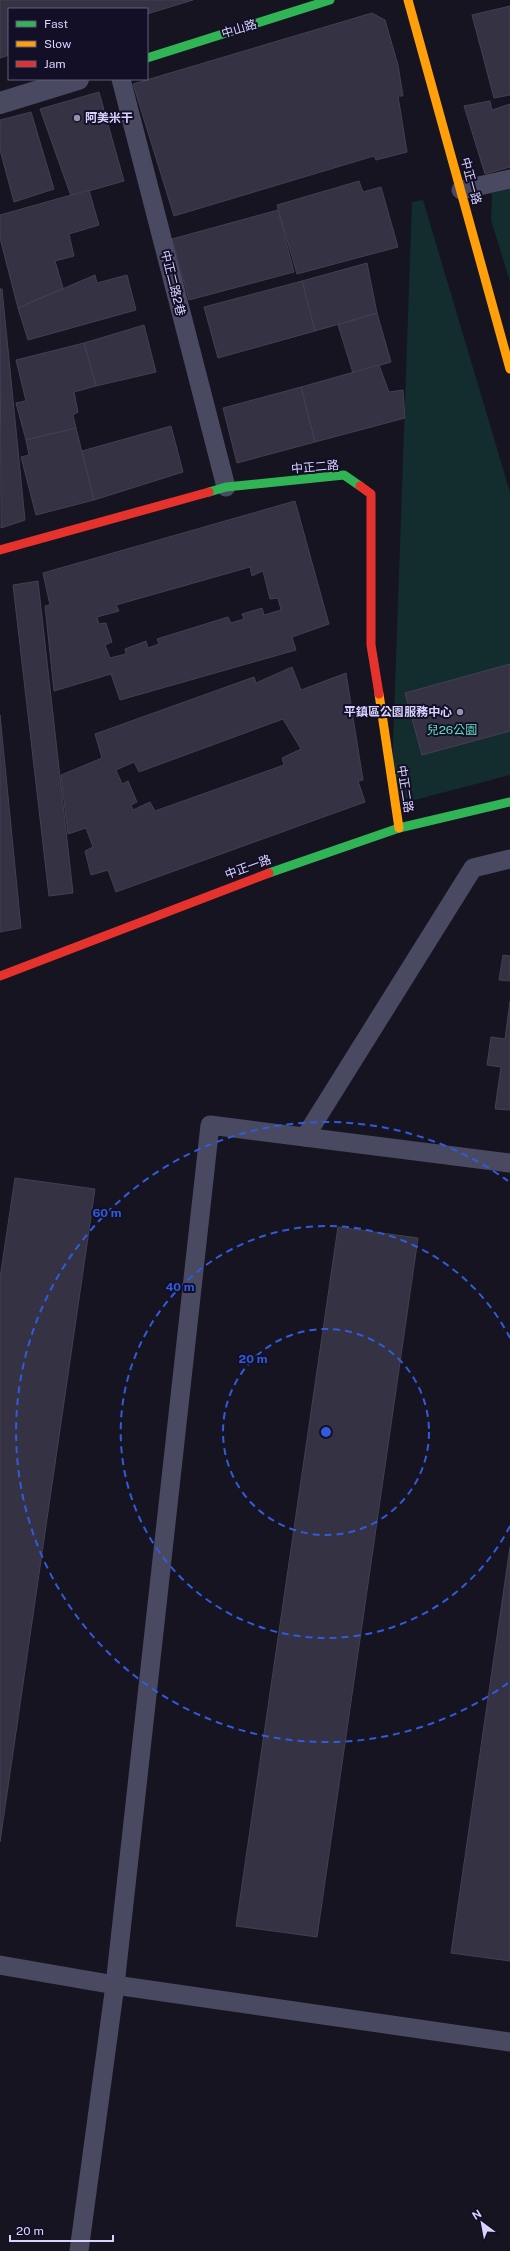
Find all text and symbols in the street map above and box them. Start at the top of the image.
legend [8,8,148,80]
text: Fast [44,17,69,31]
street label: 中山路 [220,17,258,41]
text: Slow [44,37,72,51]
text: Jam [44,57,66,71]
place label: 阿美米干 [85,111,133,125]
marker: 阿美米干 [72,113,82,123]
street label: 中正一路 [458,156,484,206]
street label: 中正二路2巷 [158,249,188,317]
street label: 中正二路 [290,458,340,476]
place label: 平鎮區公園服務中心 [344,705,452,719]
marker: 平鎮區公園服務中心 [455,707,465,717]
park label: 兒26公園 [427,723,477,737]
street label: 中正二路 [394,764,416,814]
street label: 中正一路 [223,852,273,882]
text: 60 m [92,1206,122,1220]
text: 40 m [165,1280,195,1294]
text: 20 m [239,1352,268,1366]
centre of rings [319,1425,333,1439]
north arrow [462,2203,502,2243]
text: N [470,2207,484,2222]
scale bar [10,2217,113,2243]
text: 20 m [16,2224,44,2238]

